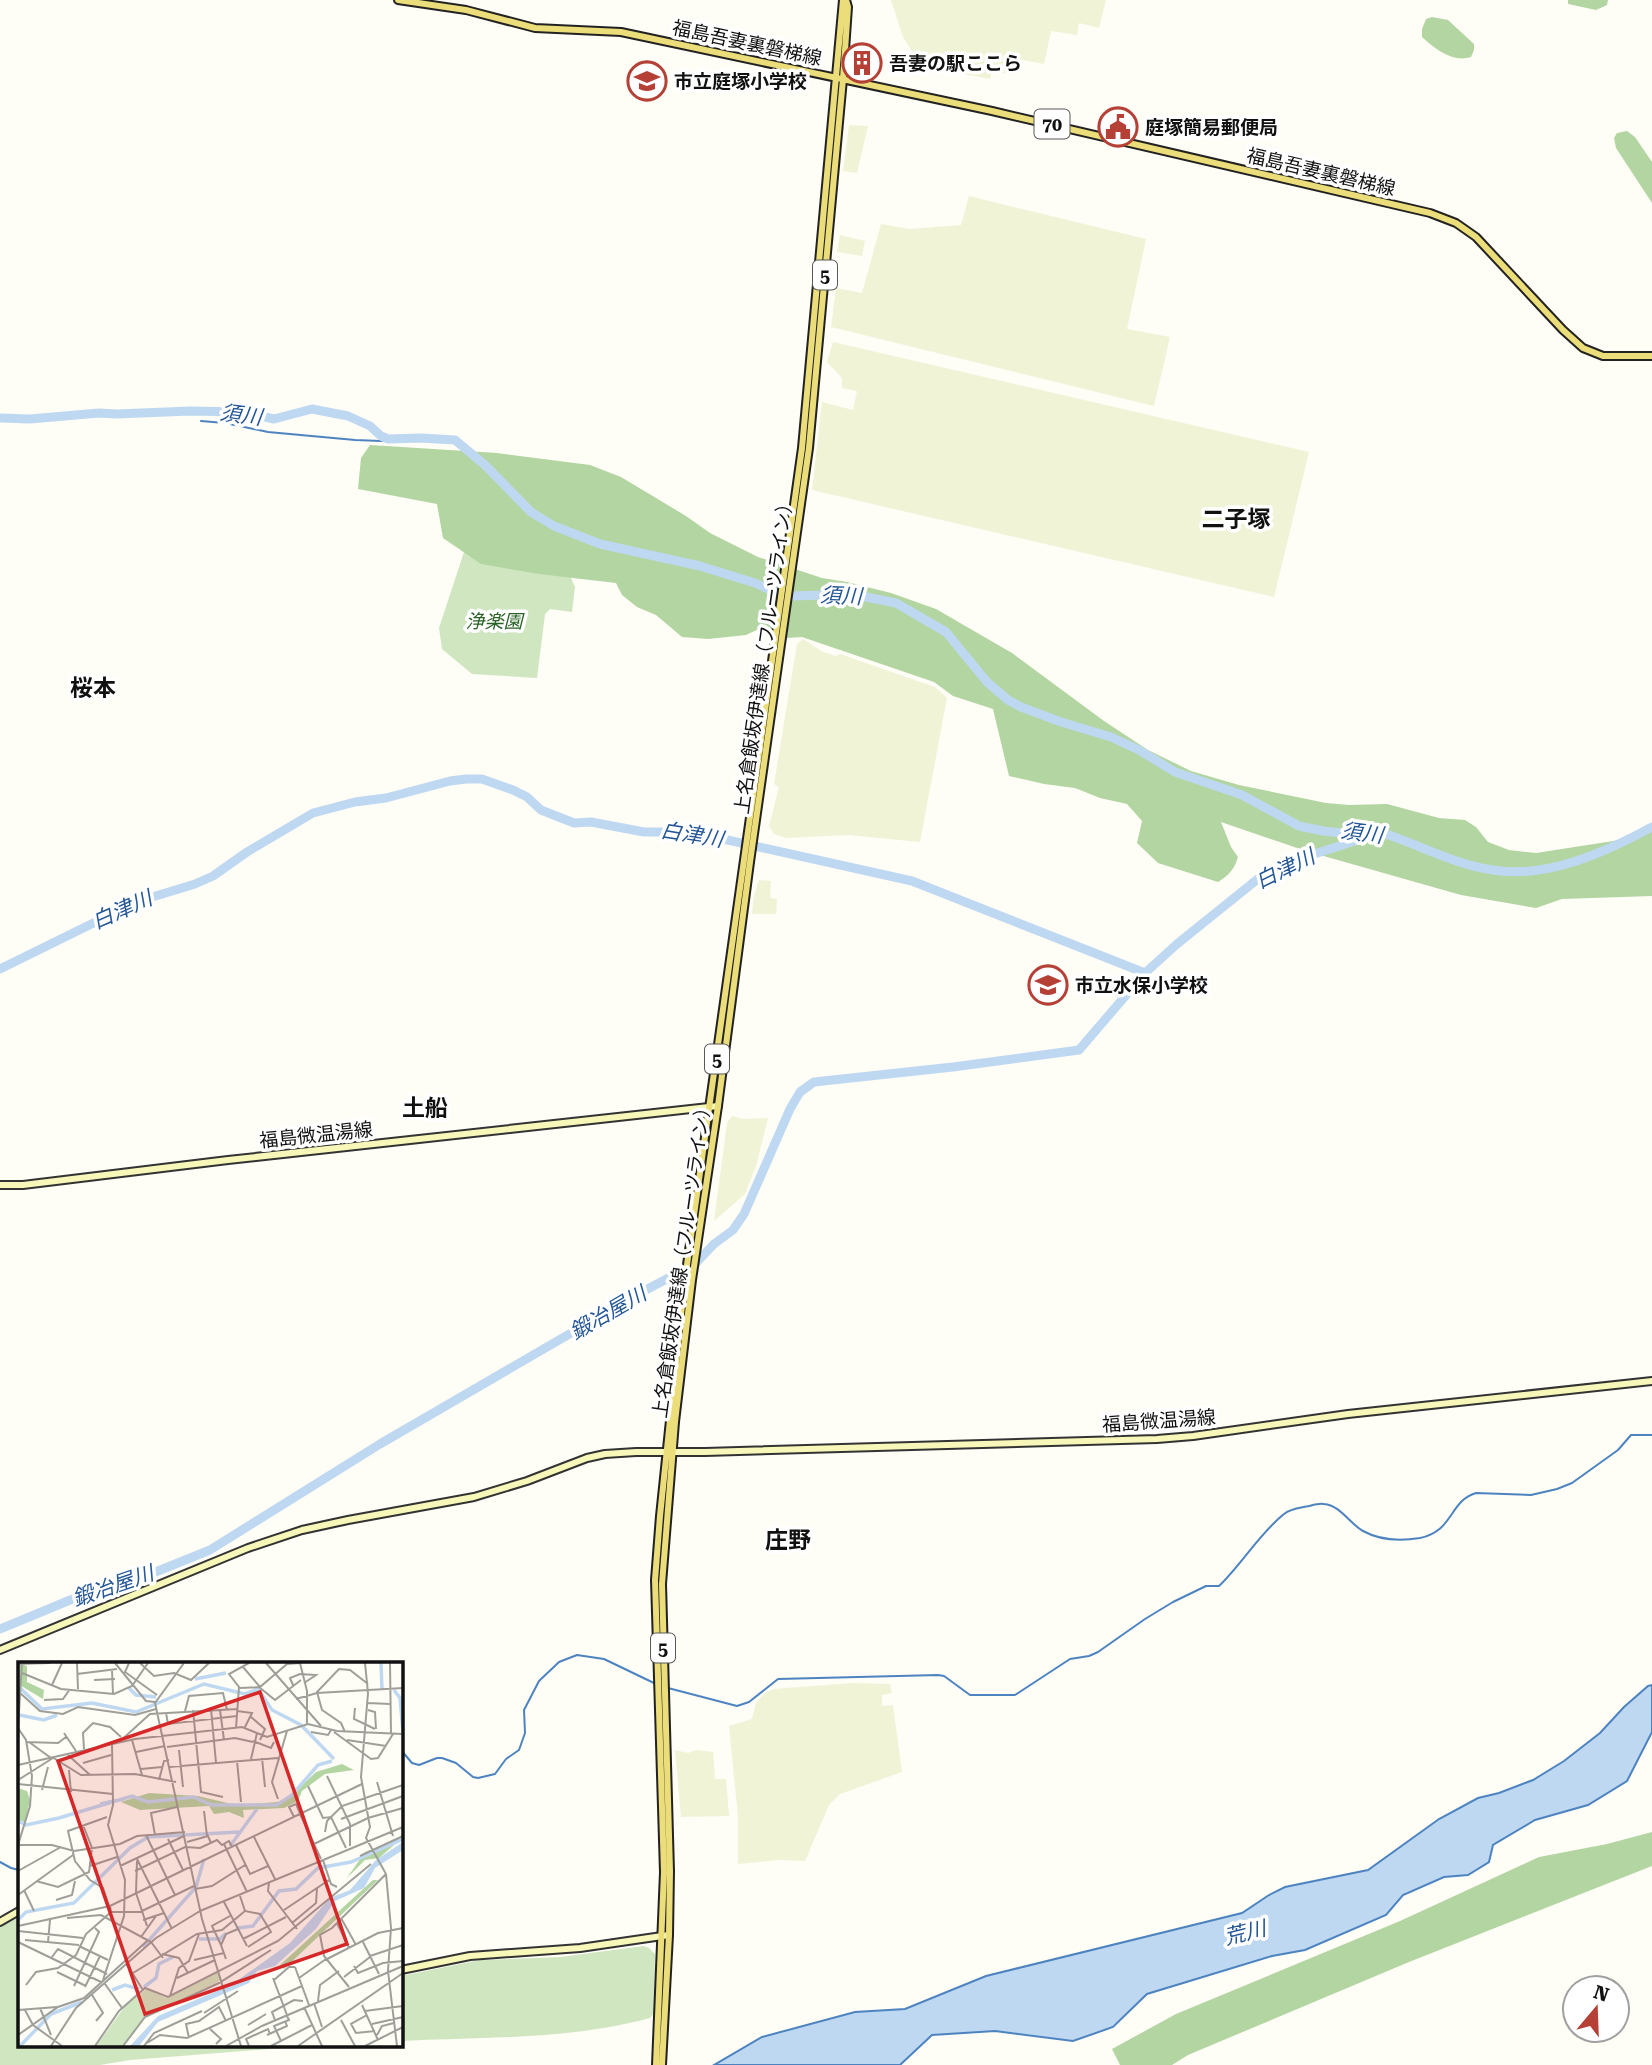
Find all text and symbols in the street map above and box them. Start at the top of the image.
street label: 福島吾妻裏磐梯線 [670,16,824,70]
building icon: 吾妻の駅ここら [841,42,883,84]
place label: 吾妻の駅ここら [889,52,1022,75]
school or university icon: 市立庭塚小学校 [626,60,668,102]
place label: 市立庭塚小学校 [674,70,807,93]
public building icon: 庭塚簡易郵便局 [1097,106,1139,148]
road number: 70 [1034,110,1070,139]
place label: 庭塚簡易郵便局 [1145,116,1278,139]
street label: 福島吾妻裏磐梯線 [1244,144,1398,200]
road number: 5 [813,260,837,290]
water label: 須川 [219,401,265,430]
street label: 上名倉飯坂伊達線（フルーツライン） [730,493,798,815]
district label: 二子塚 [1202,506,1271,533]
water label: 須川 [820,583,864,609]
park label: 浄楽園 [465,610,525,633]
district label: 桜本 [70,675,116,702]
water label: 白津川 [659,818,727,852]
water label: 須川 [1340,819,1386,848]
water label: 白津川 [1251,844,1320,894]
water label: 白津川 [88,885,157,934]
school or university icon: 市立水保小学校 [1027,964,1069,1006]
place label: 市立水保小学校 [1075,974,1208,997]
road number: 5 [705,1044,729,1074]
district label: 土船 [402,1095,448,1122]
street label: 上名倉飯坂伊達線（フルーツライン） [648,1097,716,1419]
street label: 福島微温湯線 [258,1118,374,1152]
water label: 鍛冶屋川 [566,1281,652,1344]
street label: 福島微温湯線 [1101,1406,1217,1436]
district label: 庄野 [765,1527,811,1554]
water label: 鍛冶屋川 [69,1560,159,1611]
road number: 5 [651,1633,675,1662]
inset map [18,1662,402,2048]
water label: 荒川 [1222,1916,1270,1950]
north arrow [1561,1974,1631,2044]
text: N [1591,1980,1612,2007]

